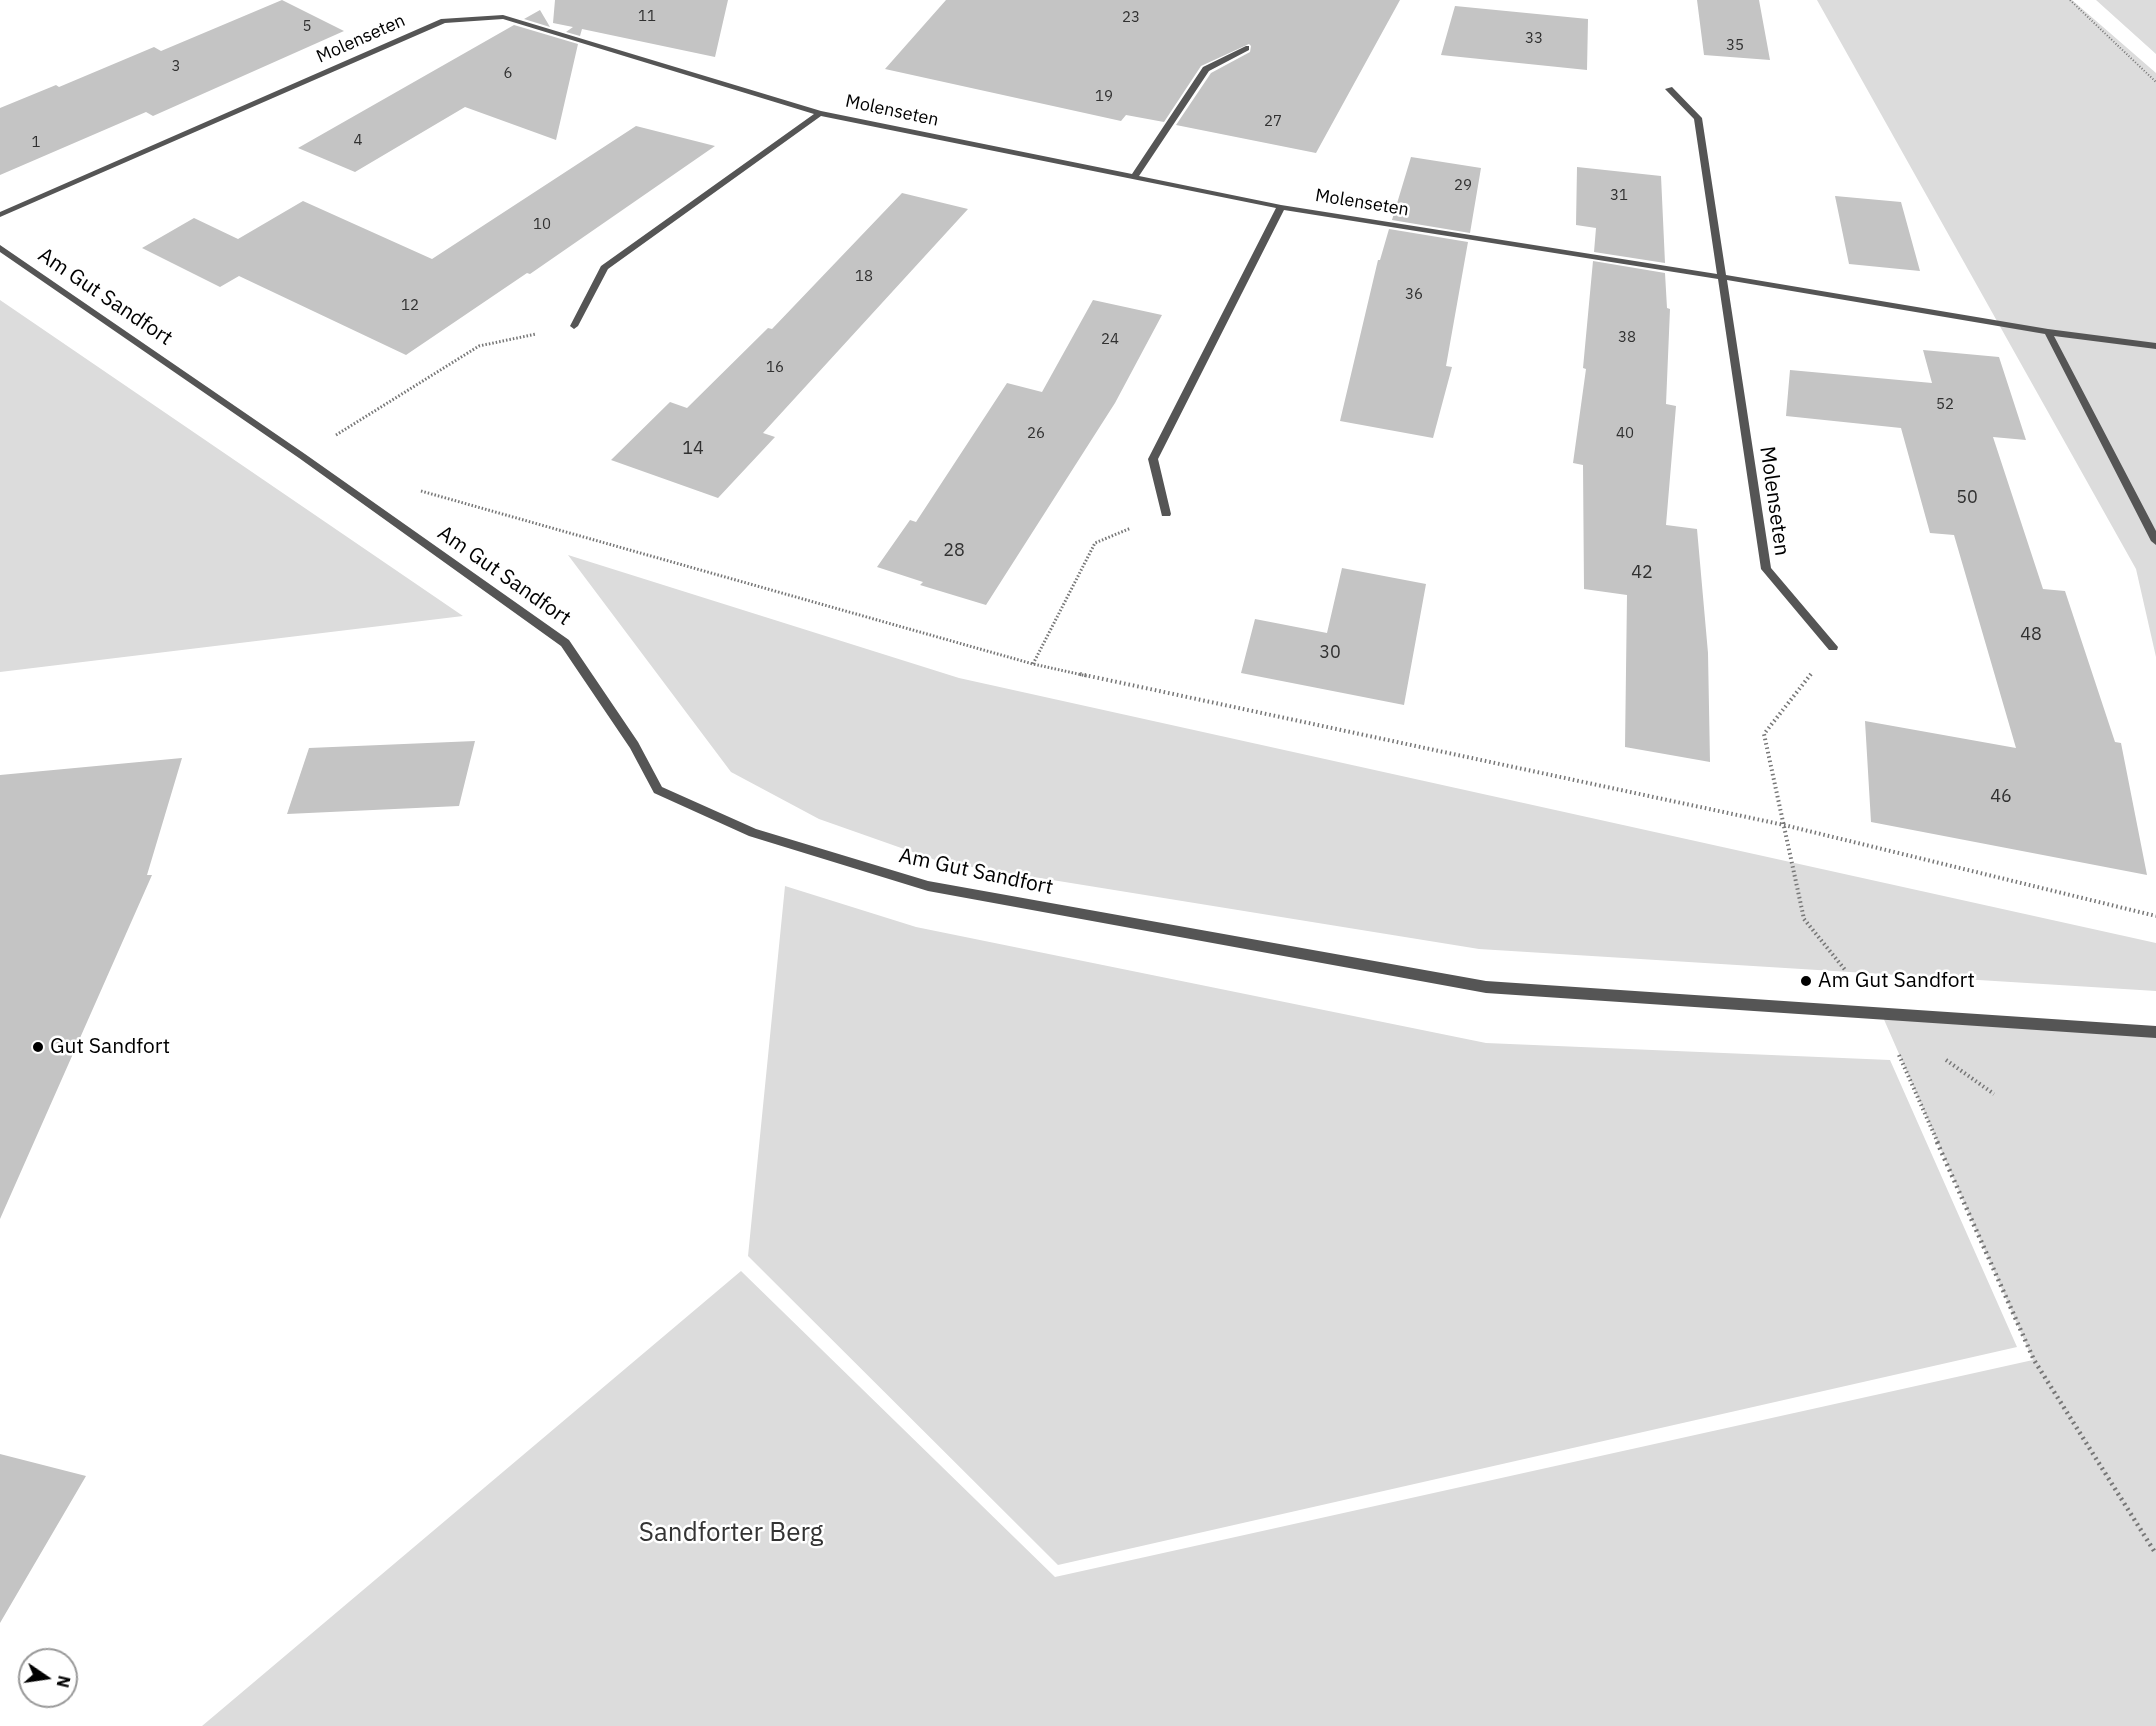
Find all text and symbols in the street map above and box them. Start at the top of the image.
house number: 11 [638,8,656,26]
house number: 23 [1122,9,1140,27]
street label: Molenseten [313,10,409,68]
house number: 5 [303,18,311,36]
house number: 33 [1525,30,1543,48]
house number: 35 [1726,37,1744,55]
house number: 3 [172,58,180,76]
house number: 6 [504,65,512,83]
house number: 19 [1095,88,1113,106]
street label: Molenseten [843,91,941,131]
house number: 27 [1264,113,1282,131]
house number: 4 [354,132,362,150]
house number: 1 [32,134,40,152]
house number: 29 [1454,177,1472,195]
street label: Molenseten [1314,185,1410,221]
house number: 31 [1610,187,1628,205]
house number: 10 [533,216,551,234]
street label: Am Gut Sandfort [33,243,177,351]
house number: 18 [855,268,873,286]
house number: 36 [1405,286,1423,304]
house number: 12 [401,297,419,315]
house number: 38 [1618,329,1636,347]
house number: 24 [1101,331,1119,349]
house number: 16 [766,359,784,377]
house number: 52 [1936,396,1954,414]
house number: 26 [1027,425,1045,443]
house number: 40 [1616,425,1634,443]
house number: 14 [682,438,704,460]
street label: Molenseten [1754,445,1794,557]
house number: 50 [1956,487,1978,509]
street label: Am Gut Sandfort [433,521,575,631]
house number: 28 [943,540,965,562]
house number: 42 [1631,562,1653,584]
house number: 48 [2020,624,2042,646]
house number: 30 [1319,642,1341,664]
house number: 46 [1990,786,2012,808]
street label: Am Gut Sandfort [897,843,1055,901]
place label: Am Gut Sandfort [1818,968,1975,994]
marker: Am Gut Sandfort [1799,974,1813,988]
place label: Gut Sandfort [50,1034,170,1060]
marker: Gut Sandfort [31,1040,45,1054]
park label: Sandforter Berg [639,1517,823,1549]
north arrow [18,1648,78,1708]
text: N [53,1674,75,1689]

